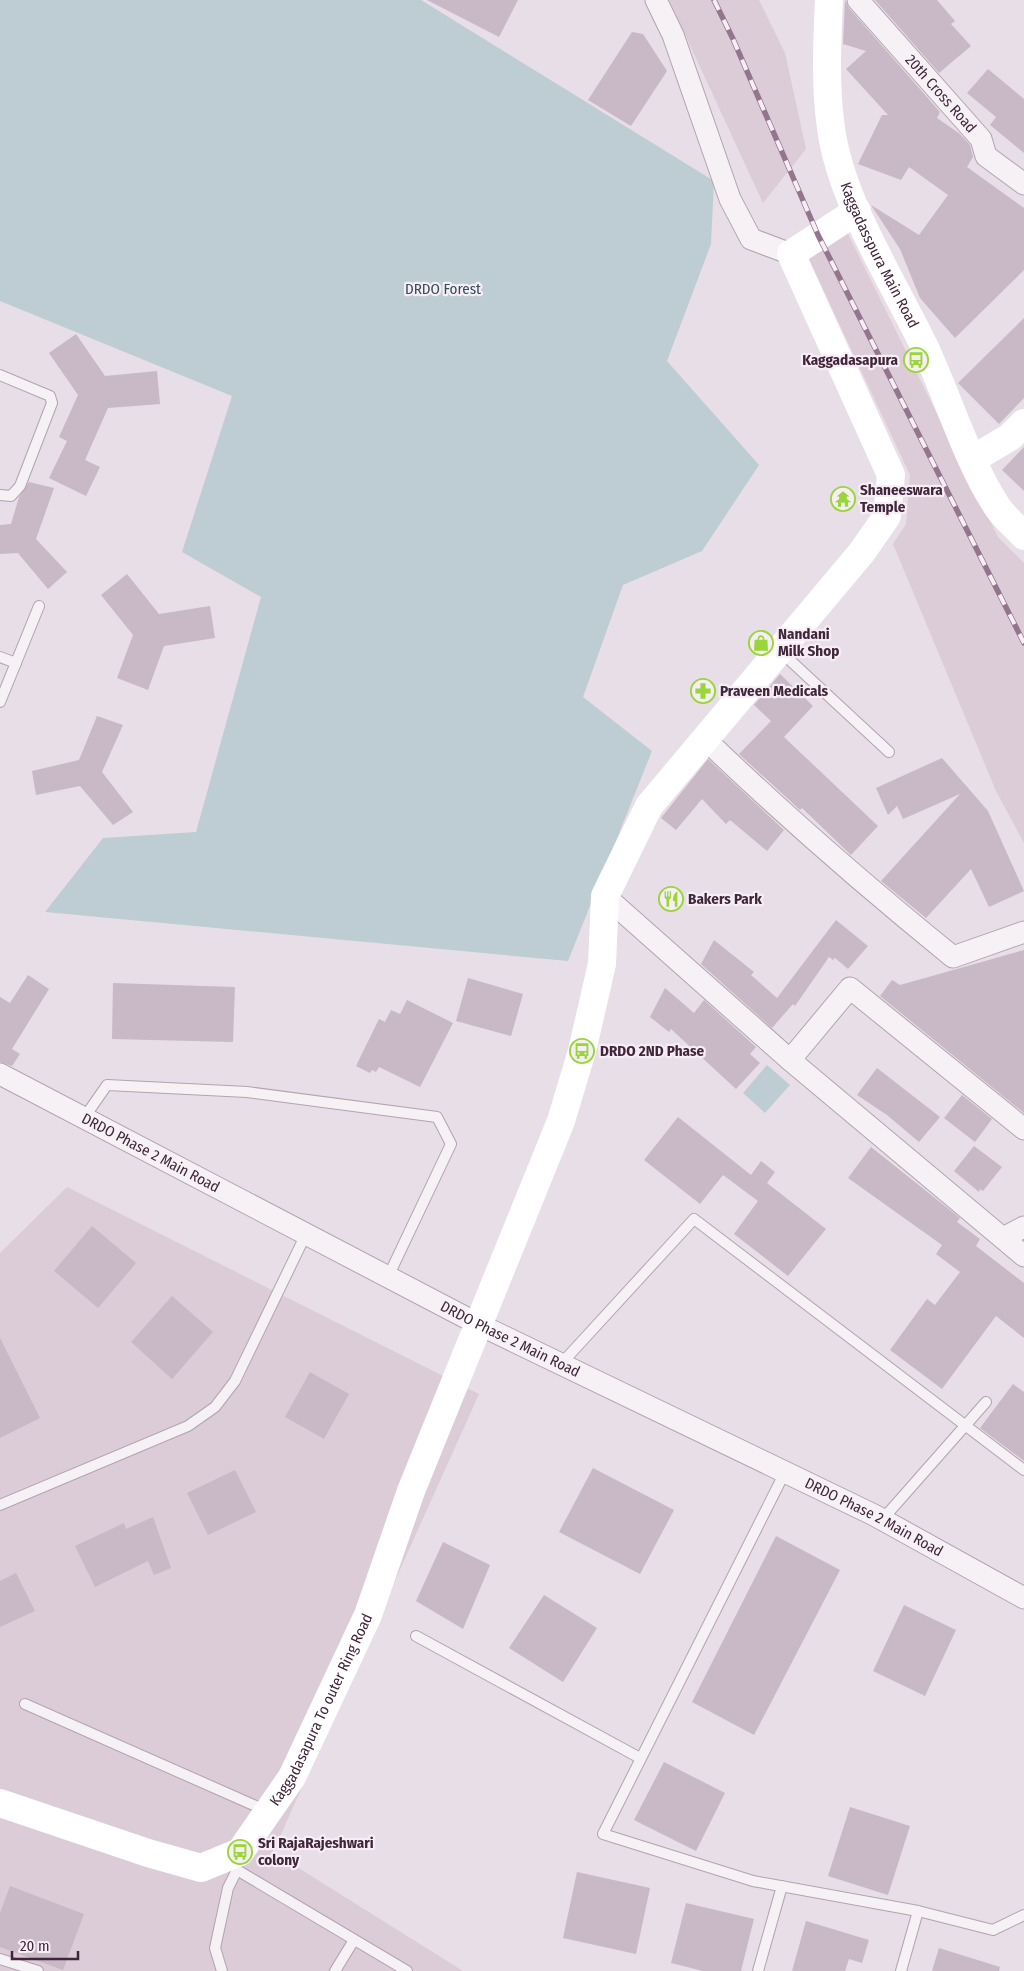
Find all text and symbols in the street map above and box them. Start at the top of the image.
street label: 20th Cross Road [902,51,980,136]
street label: Kaggadasspura Main Road [836,180,923,331]
park label: DRDO Forest [405,280,481,298]
bus stop icon: Kaggadasapura [903,347,929,373]
place label: Kaggadasapura [802,351,899,369]
place label: Shaneeswara Temple [860,481,943,516]
temple icon: Shaneeswara Temple [830,486,856,512]
place label: Nandani Milk Shop [778,625,839,660]
shop icon: Nandani Milk Shop [748,630,774,656]
pharmacy icon: Praveen Medicals [690,678,716,704]
place label: Praveen Medicals [720,682,829,700]
restaurant icon: Bakers Park [658,886,684,912]
place label: Bakers Park [688,890,762,908]
bus stop icon: DRDO 2ND Phase [569,1038,595,1064]
place label: DRDO 2ND Phase [600,1042,704,1060]
street label: DRDO Phase 2 Main Road [79,1109,223,1196]
street label: DRDO Phase 2 Main Road [437,1297,583,1381]
street label: DRDO Phase 2 Main Road [802,1474,946,1560]
street label: Kaggadasapura To outer Ring Road [266,1611,376,1809]
place label: Sri RajaRajeshwari colony [258,1834,374,1869]
bus stop icon: Sri RajaRajeshwari colony [227,1839,253,1865]
scale bar [12,1928,79,1960]
text: 20 m [20,1937,50,1955]

